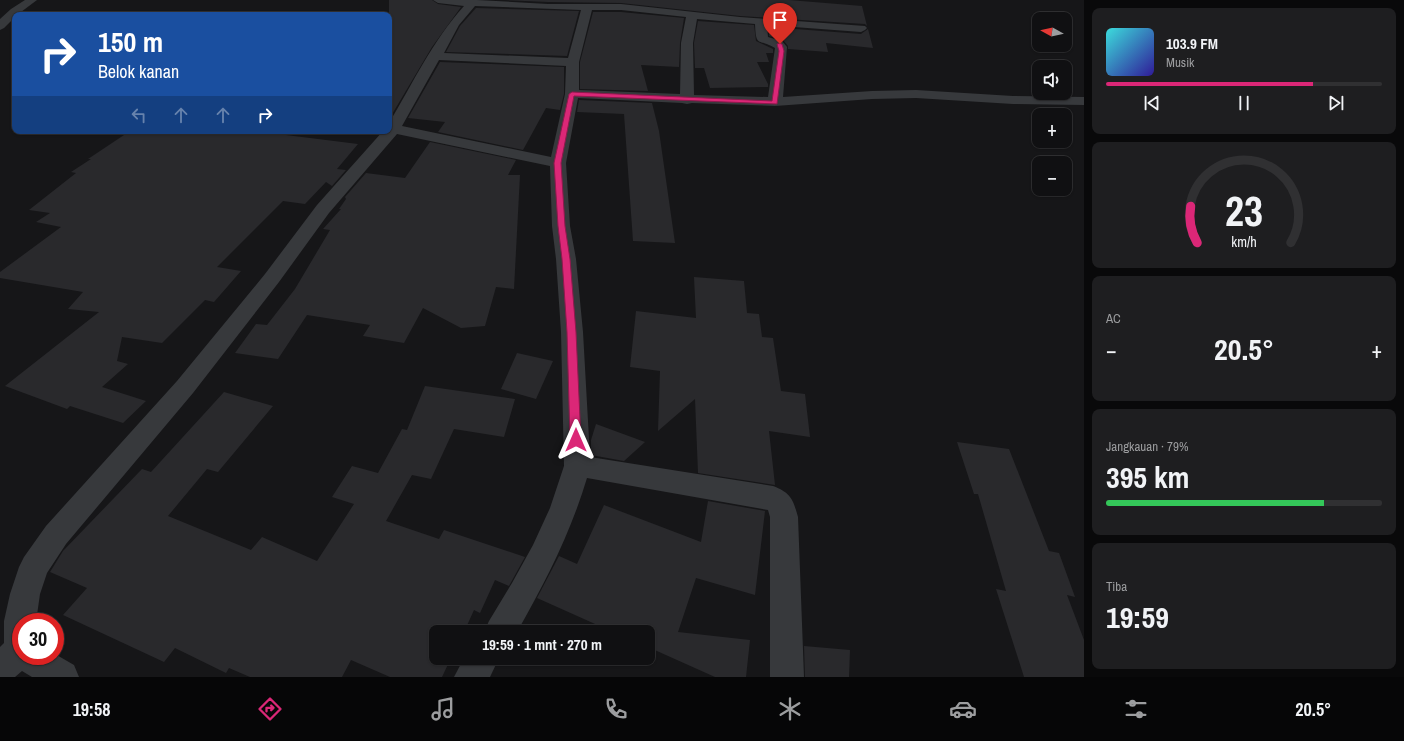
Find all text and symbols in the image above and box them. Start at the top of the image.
pin [763,3,797,44]
icon: arrive [769,9,791,31]
north arrow [1032,12,1072,52]
map controls [1032,12,1072,196]
text: 150 m [98,23,163,61]
icon: right [32,28,84,80]
text: 103.9 FM [1166,33,1218,54]
text: Musik [1166,54,1194,71]
text: Belok kanan [98,59,179,84]
button: sound [1032,60,1072,100]
icon: previous [1141,92,1163,114]
icon: pause [1233,92,1255,114]
icon: next [1325,92,1347,114]
icon: left [128,104,150,126]
icon: ahead [170,104,192,126]
icon: ahead [212,104,234,126]
icon: right [254,104,276,126]
button: + [1032,108,1072,148]
button: − [1032,156,1072,196]
text: 23 [1225,182,1263,238]
text: km/h [1231,231,1257,250]
text: AC [1106,310,1121,327]
text: 20.5° [1214,329,1274,369]
text: − [1106,335,1117,365]
text: + [1371,335,1382,365]
position arrow [555,419,597,461]
text: Jangkauan · 79% [1106,438,1188,455]
text: 395 km [1106,457,1189,497]
text: Tiba [1106,578,1127,595]
text: 19:59 [1106,597,1169,637]
speed limit sign: 30 [12,613,64,665]
text: 19:59 · 1 mnt · 270 m [482,634,602,655]
icon: directions [256,695,284,723]
icon: music [429,695,457,723]
icon: phone [602,695,630,723]
icon: climate [776,695,804,723]
icon: car [949,695,977,723]
icon: filters [1122,695,1150,723]
text: 19:58 [73,697,110,722]
text: 20.5° [1295,697,1331,722]

